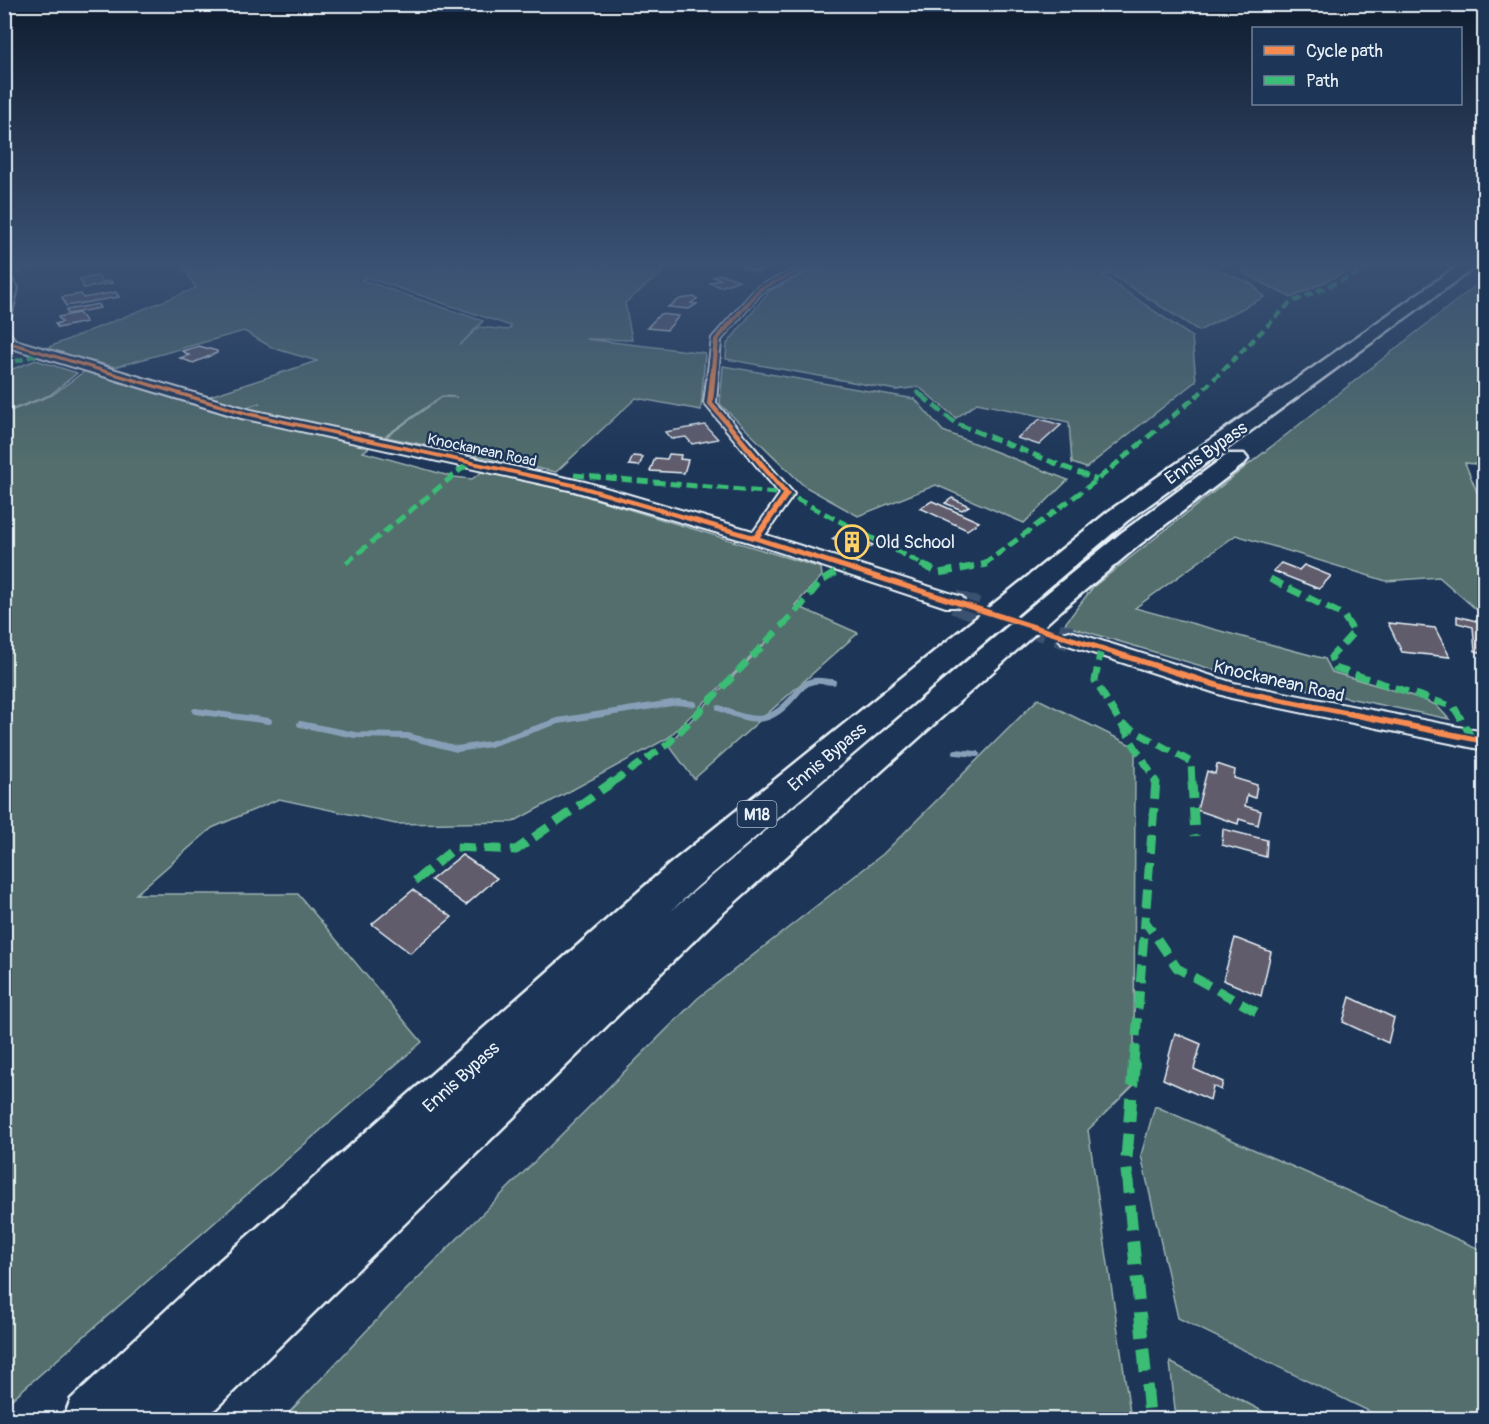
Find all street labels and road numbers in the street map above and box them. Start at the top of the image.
street label: Ennis Bypass [1160,417,1252,490]
street label: Knockanean Road [425,430,538,471]
street label: Knockanean Road [1211,655,1347,708]
street label: Ennis Bypass [783,718,871,797]
road number: M18 [738,801,777,827]
street label: Ennis Bypass [418,1037,505,1118]

